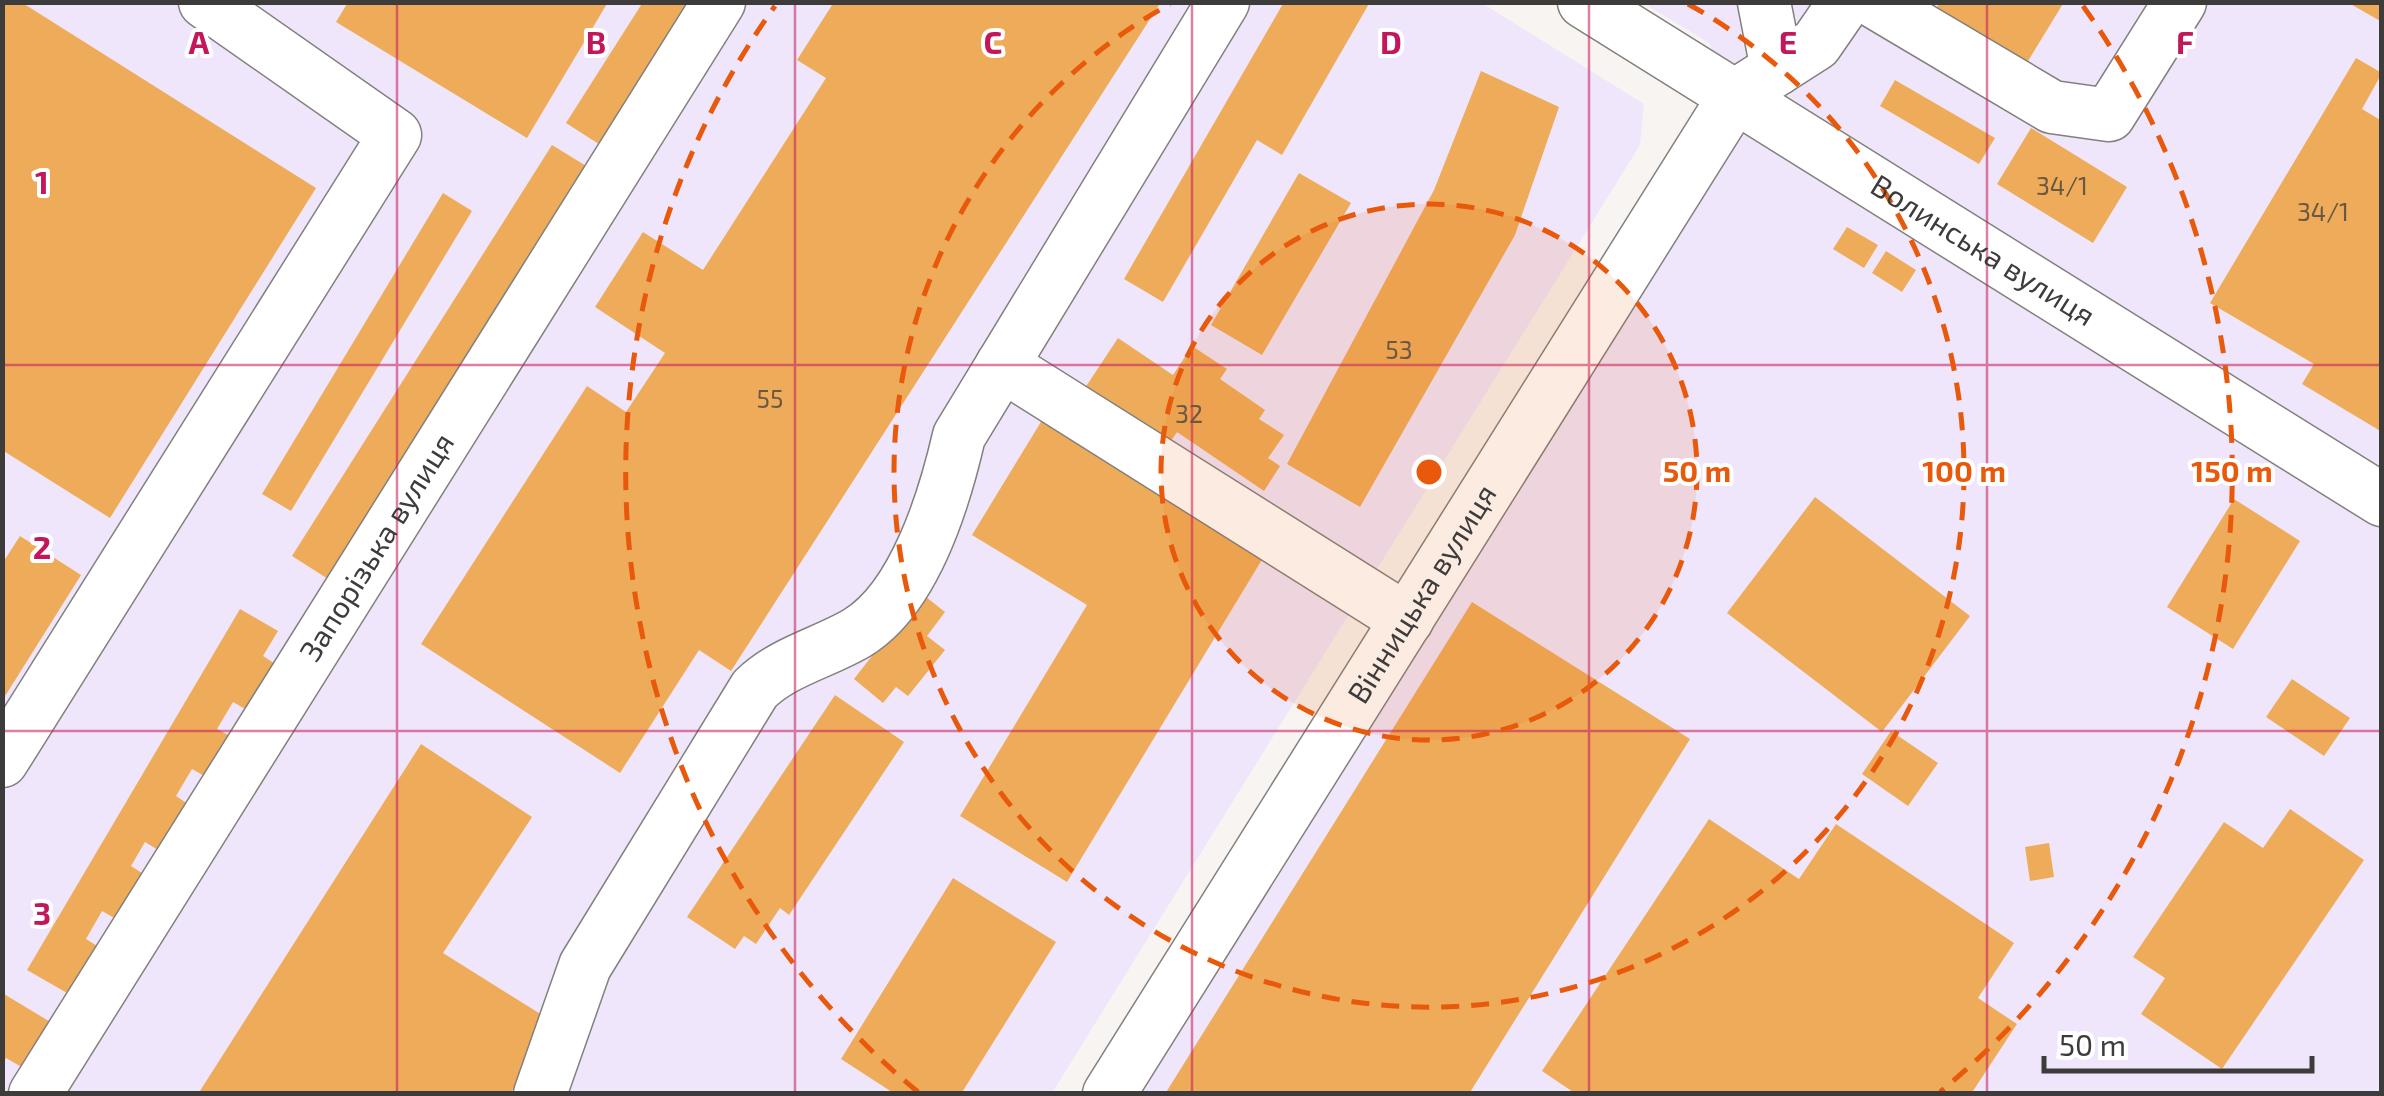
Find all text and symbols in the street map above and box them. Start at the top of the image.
text: A [189,22,210,60]
text: B [586,22,606,60]
text: C [984,22,1002,60]
text: D [1380,22,1402,60]
text: E [1779,22,1797,60]
text: F [2176,22,2194,60]
text: 1 [35,162,49,200]
street label: Волинська вулиця [1865,166,2102,332]
house number: 34/1 [2036,170,2088,200]
house number: 34/1 [2297,196,2349,226]
house number: 53 [1385,334,1413,364]
house number: 55 [757,383,783,413]
house number: 32 [1175,398,1203,428]
street label: Запорізька вулиця [291,426,461,667]
text: 50 m [1663,452,1731,488]
text: 100 m [1922,452,2006,488]
text: 150 m [2191,452,2273,488]
centre of rings [1411,454,1447,490]
street label: Вінницька вулиця [1339,477,1503,709]
text: 2 [33,527,51,565]
text: 3 [33,893,51,931]
scale bar [2044,1011,2312,1073]
text: 50 m [2059,1026,2126,1062]

